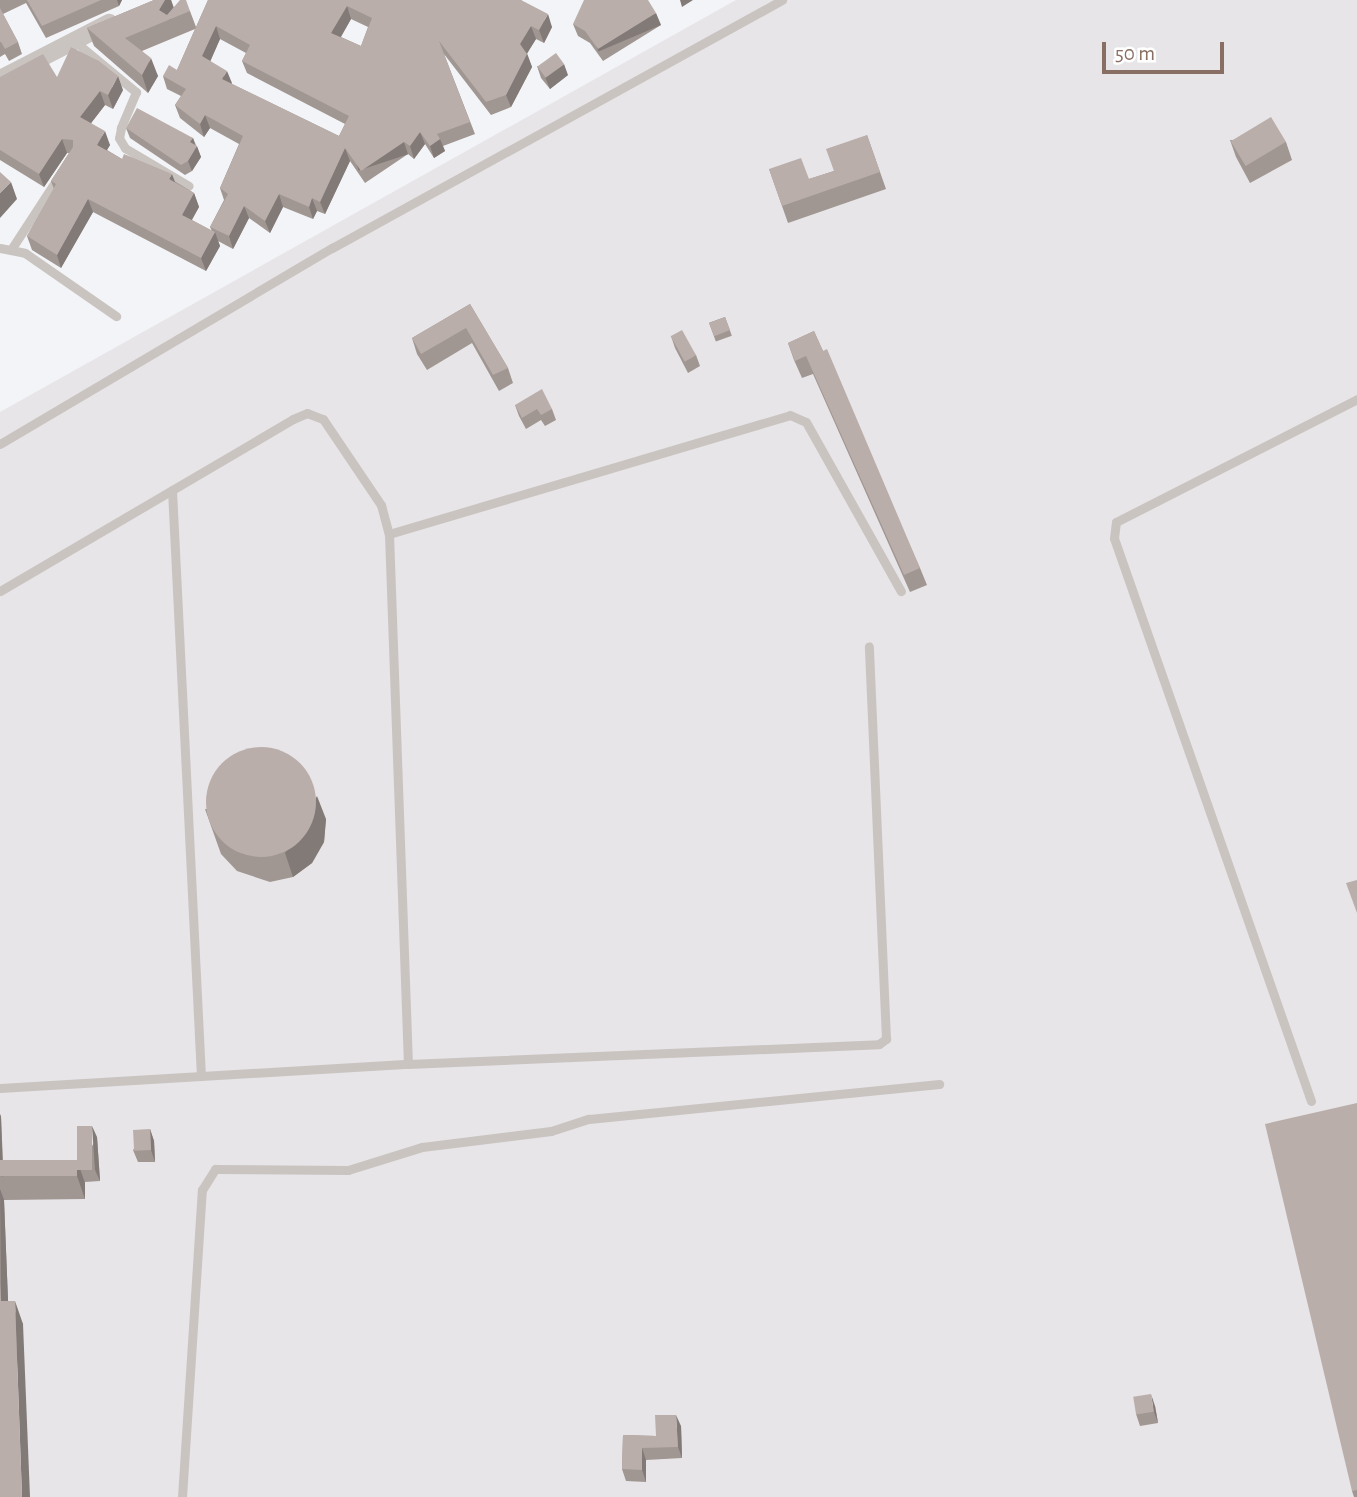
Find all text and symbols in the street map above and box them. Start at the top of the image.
scale bar [1105,28,1228,72]
text: 50 m [1115,43,1155,64]

